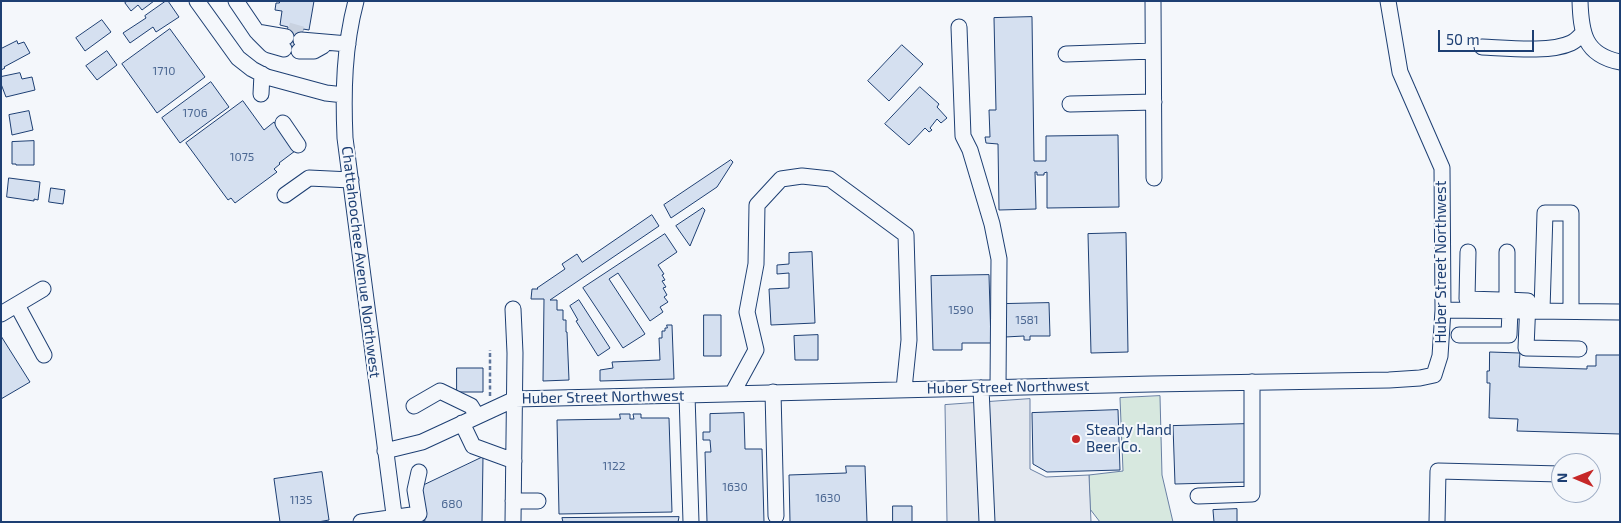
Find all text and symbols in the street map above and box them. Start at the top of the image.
scale bar [1441,20,1537,52]
text: 50 m [1446,30,1480,48]
house number: 1710 [153,64,175,78]
house number: 1706 [182,106,208,120]
street label: Chattahoochee Avenue Northwest [338,145,384,379]
house number: 1075 [230,150,254,164]
street label: Huber Street Northwest [1432,181,1450,343]
house number: 1590 [948,303,974,317]
house number: 1581 [1015,313,1039,327]
street label: Huber Street Northwest [926,377,1090,397]
street label: Huber Street Northwest [521,387,685,407]
place label: Steady Hand Beer Co. [1086,421,1172,456]
marker: Steady Hand Beer Co. [1070,433,1082,445]
north arrow [1551,453,1601,503]
house number: 1122 [602,459,626,473]
text: N [1553,473,1570,483]
house number: 1630 [722,480,748,494]
house number: 1630 [815,491,841,505]
house number: 1135 [290,493,312,507]
house number: 680 [441,497,463,511]

